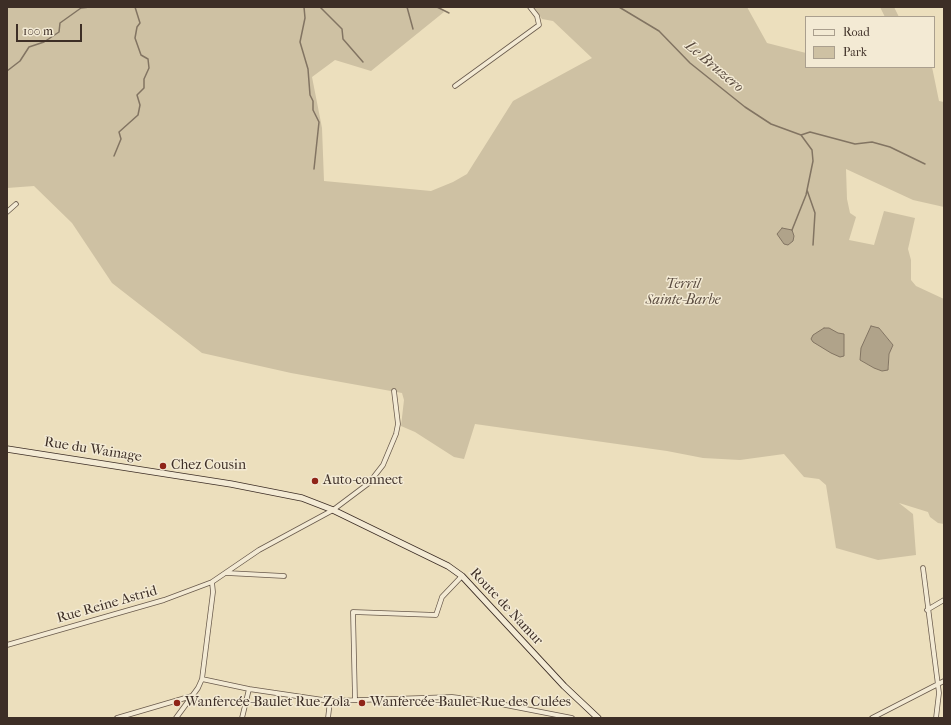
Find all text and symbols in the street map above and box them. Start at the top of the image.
scale bar [18,16,84,42]
legend [805,16,935,68]
text: 100 m [23,24,53,38]
text: Road [843,25,870,39]
water label: Le Bruzero [681,37,747,97]
text: Park [843,45,867,59]
park label: Terril Sainte-Barbe [646,277,720,310]
street label: Rue du Wainage [43,434,143,466]
place label: Chez Cousin [171,458,246,474]
marker: Chez Cousin [158,461,168,471]
place label: Auto-connect [323,473,403,489]
marker: Auto-connect [310,476,320,486]
street label: Route de Namur [466,565,546,649]
street label: Rue Reine Astrid [55,583,159,627]
place label: Wanfercée-Baulet Rue Zola [185,695,350,711]
place label: Wanfercée-Baulet Rue des Culées [370,695,571,711]
marker: Wanfercée-Baulet Rue Zola [172,698,182,708]
marker: Wanfercée-Baulet Rue des Culées [357,698,367,708]

